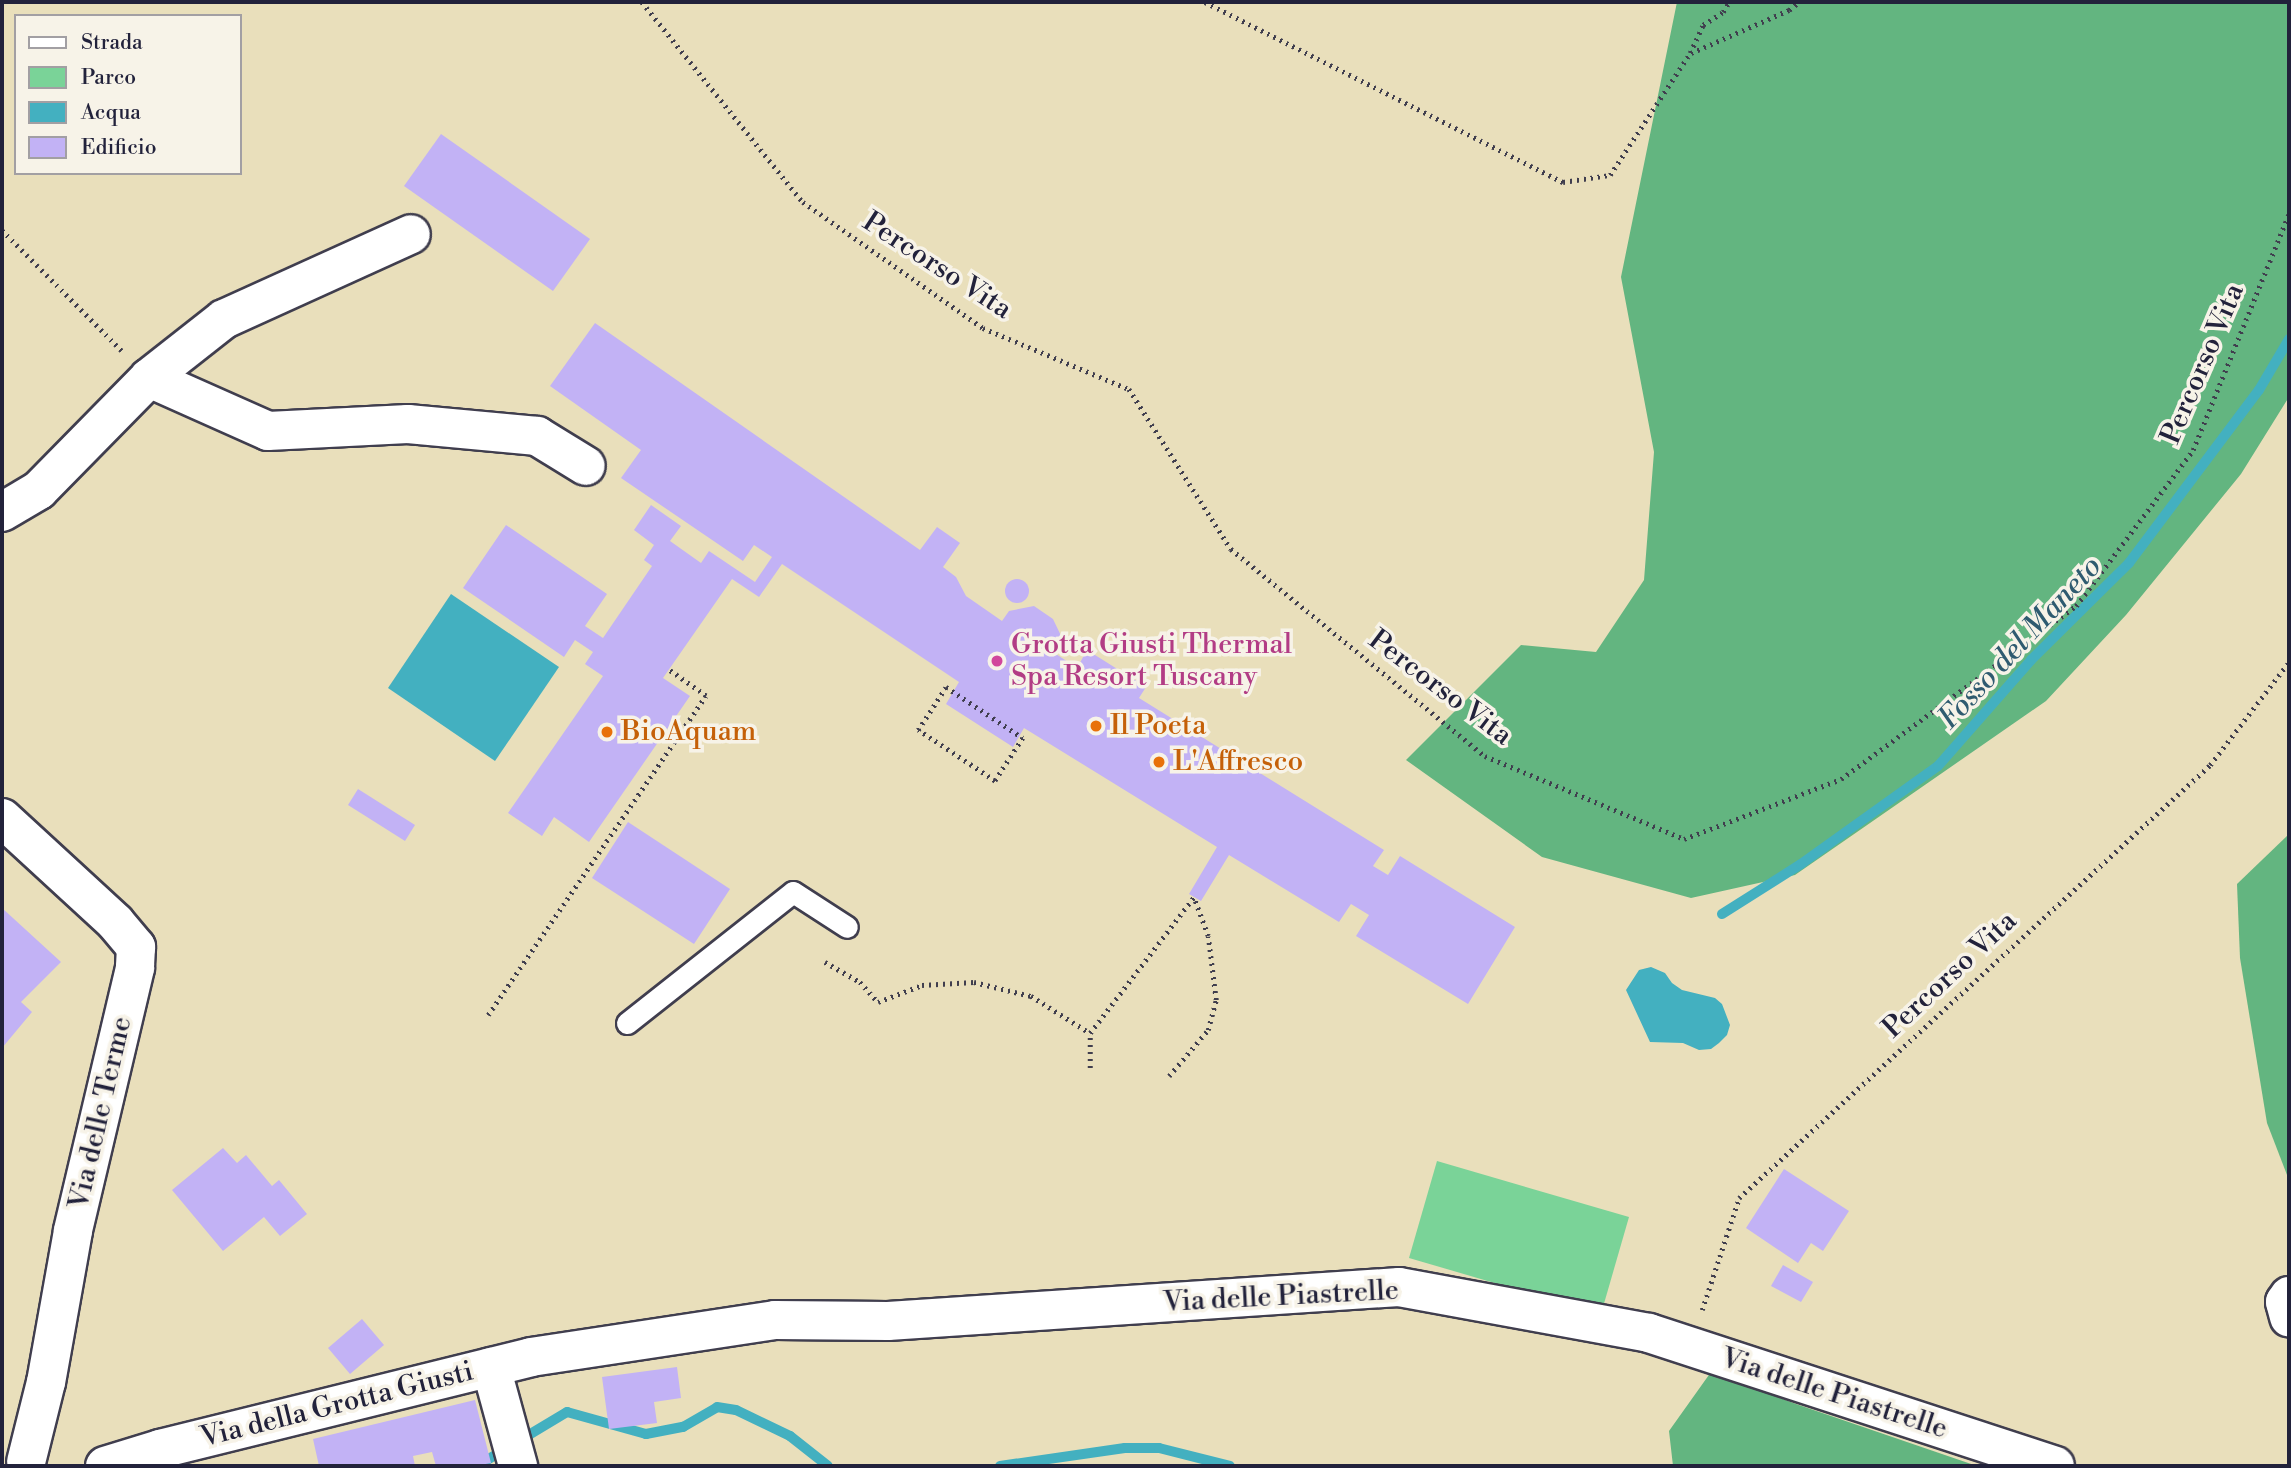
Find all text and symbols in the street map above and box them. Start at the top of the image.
legend [14,14,242,175]
text: Strada [81,30,143,56]
text: Parco [81,65,136,91]
text: Acqua [81,100,141,126]
text: Edificio [81,135,157,161]
street label: Percorso Vita [856,205,1018,327]
street label: Percorso Vita [2154,279,2252,449]
water label: Fosso del Maneto [1931,549,2109,737]
street label: Percorso Vita [1362,623,1518,753]
place label: Grotta Giusti Thermal Spa Resort Tuscany [1011,628,1292,694]
marker: Grotta Giusti Thermal Spa Resort Tuscany [989,653,1005,669]
place label: Il Poeta [1110,709,1206,743]
place label: BioAquam [621,715,756,749]
marker: Il Poeta [1088,718,1104,734]
marker: BioAquam [599,724,615,740]
place label: L'Affresco [1173,745,1303,779]
marker: L'Affresco [1151,754,1167,770]
street label: Percorso Vita [1876,904,2024,1046]
street label: Via delle Terme [63,1013,139,1213]
street label: Via delle Piastrelle [1162,1274,1400,1320]
street label: Via delle Piastrelle [1717,1342,1951,1446]
street label: Via della Grotta Giusti [197,1355,477,1455]

